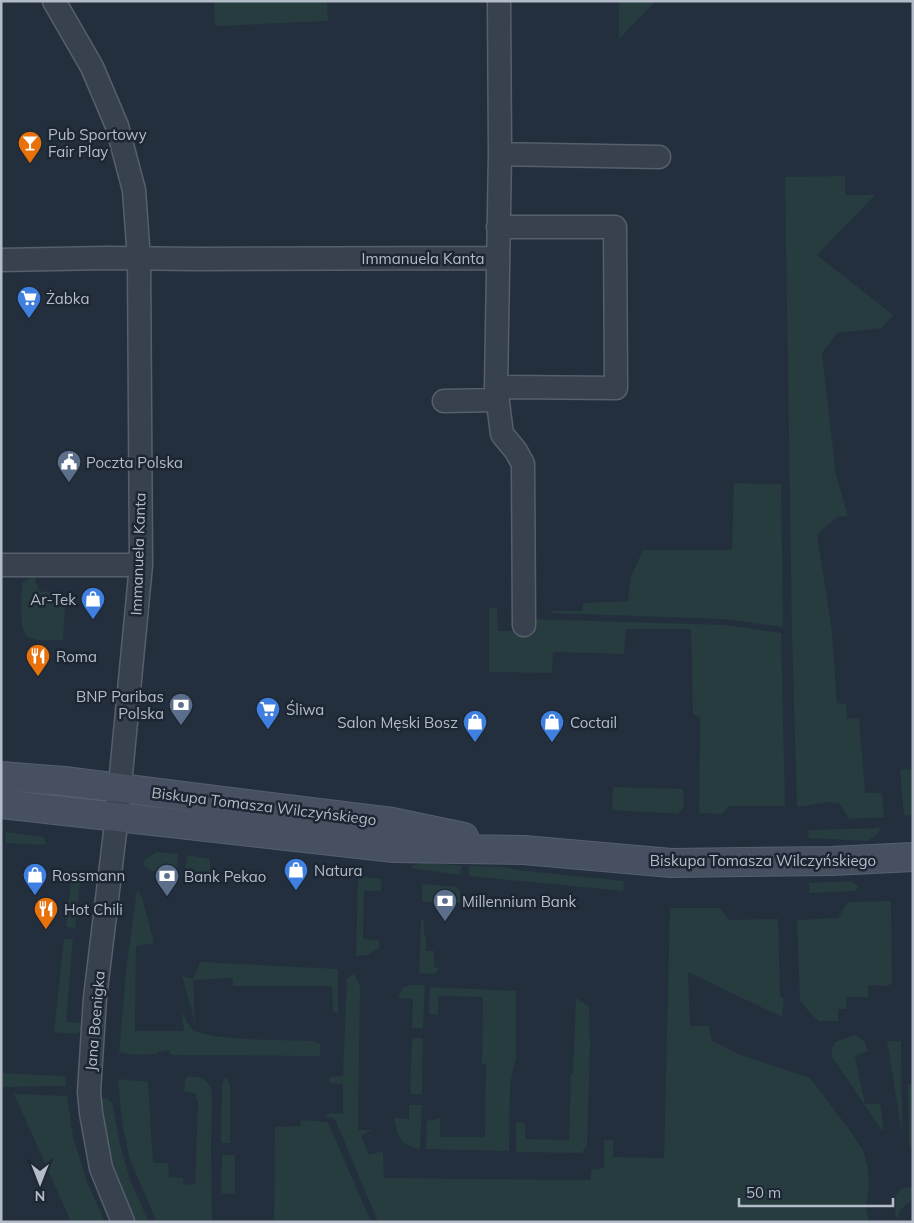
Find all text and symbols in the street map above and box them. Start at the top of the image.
place label: Pub Sportowy Fair Play [48,125,147,161]
bar icon: Pub Sportowy Fair Play [17,130,43,164]
street label: Immanuela Kanta [362,249,484,268]
supermarket icon: Żabka [16,285,42,319]
place label: Żabka [46,289,89,308]
public building icon: Poczta Polska [56,449,82,483]
place label: Poczta Polska [86,453,183,472]
street label: Immanuela Kanta [126,492,150,616]
shop icon: Ar-Tek [80,586,106,620]
place label: Ar-Tek [30,590,76,609]
restaurant icon: Roma [25,643,51,677]
place label: Roma [56,647,97,666]
place label: BNP Paribas Polska [76,687,164,723]
bank icon: BNP Paribas Polska [168,692,194,726]
supermarket icon: Śliwa [255,696,281,730]
place label: Śliwa [286,700,324,719]
shop icon: Salon Męski Bosz [462,709,488,743]
shop icon: Coctail [539,709,565,743]
place label: Salon Męski Bosz [337,713,458,732]
place label: Coctail [570,713,617,732]
street label: Biskupa Tomasza Wilczyńskiego [151,783,377,829]
street label: Biskupa Tomasza Wilczyńskiego [650,851,876,870]
shop icon: Natura [283,857,309,891]
place label: Natura [314,861,362,880]
shop icon: Rossmann [22,862,48,896]
bank icon: Bank Pekao [154,863,180,897]
place label: Rossmann [52,866,125,885]
place label: Bank Pekao [184,867,266,886]
bank icon: Millennium Bank [432,888,458,922]
place label: Millennium Bank [462,892,577,911]
restaurant icon: Hot Chili [33,896,59,930]
place label: Hot Chili [64,900,123,919]
street label: Jana Boenigka [81,970,109,1072]
north arrow [15,1158,65,1208]
scale bar [739,1176,893,1208]
text: 50 m [746,1183,781,1202]
text: N [35,1187,45,1205]

